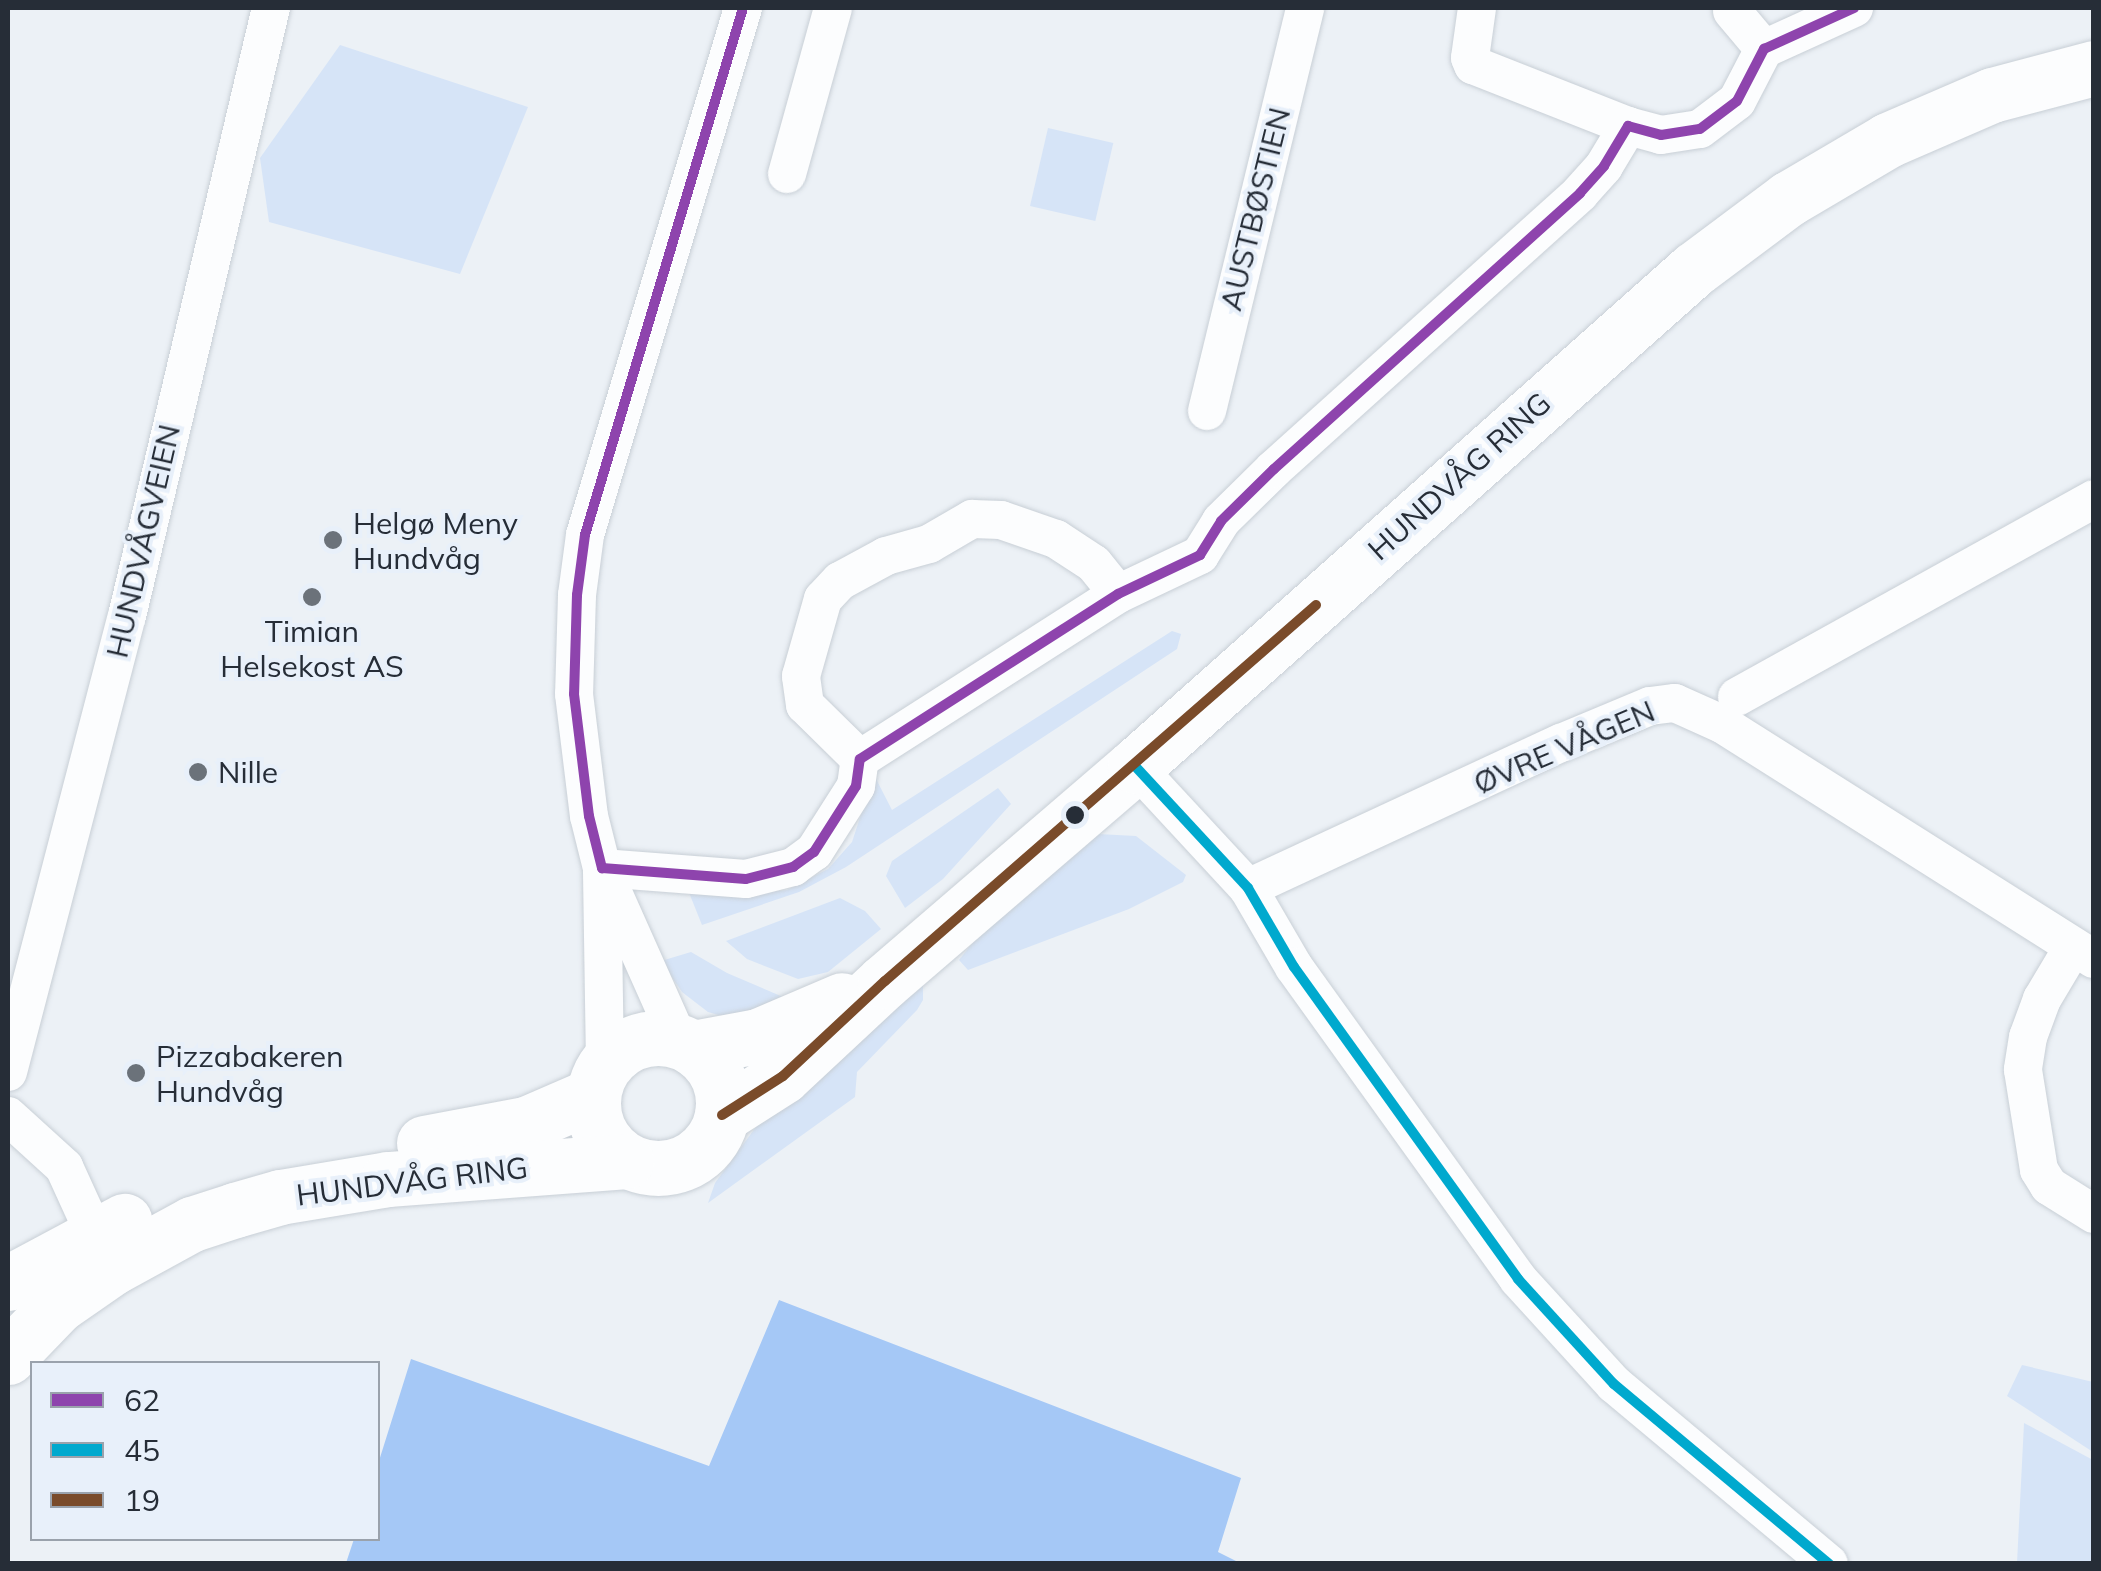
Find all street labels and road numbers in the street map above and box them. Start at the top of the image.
street label: AUSTBØSTIEN [1212,104,1298,314]
street label: HUNDVÅG RING [1360,385,1558,567]
street label: HUNDVÅGVEIEN [99,421,187,661]
street label: ØVRE VÅGEN [1468,693,1660,801]
street label: HUNDVÅG RING [294,1149,530,1213]

